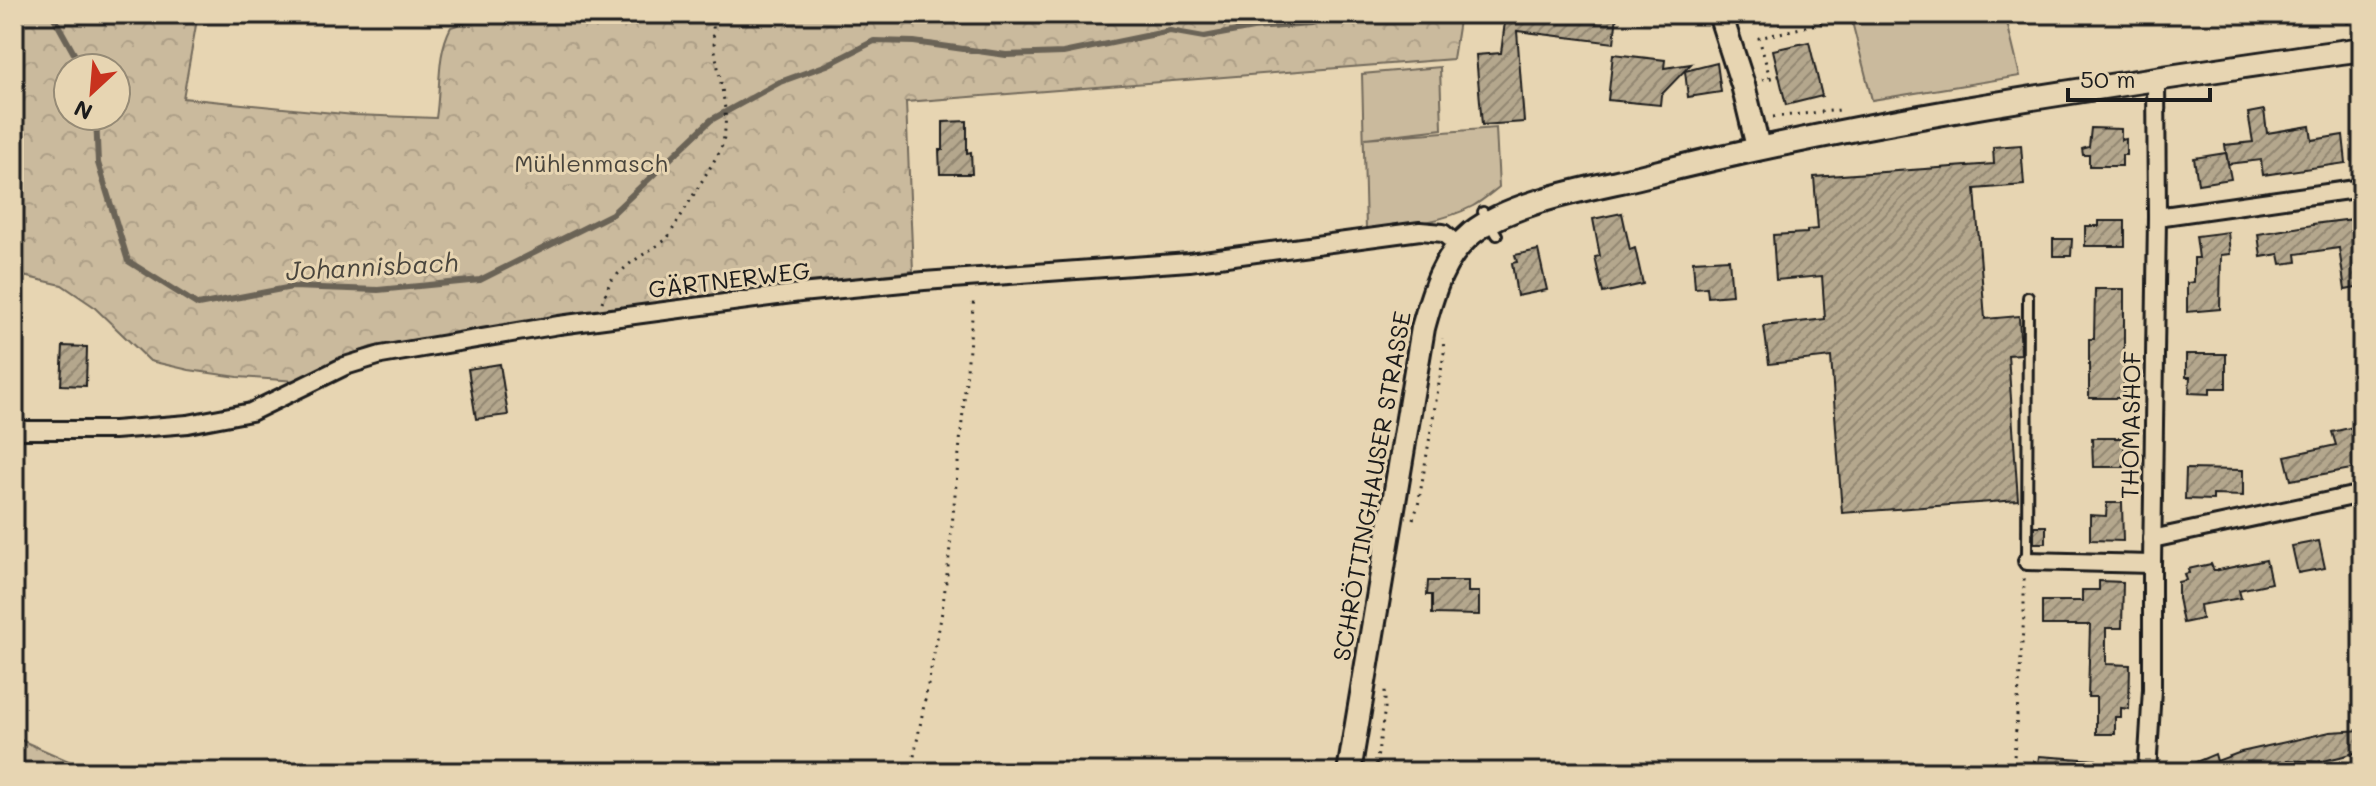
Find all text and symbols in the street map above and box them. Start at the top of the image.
north arrow [52,52,132,132]
scale bar [2068,52,2210,102]
text: 50 m [2080,63,2136,94]
text: N [69,94,97,127]
park label: Mühlenmasch [514,147,668,178]
water label: Johannisbach [285,245,459,287]
street label: GÄRTNERWEG [646,254,812,304]
street label: SCHRÖTTINGHAUSER STRASSE [1325,309,1417,663]
street label: THOMASHOF [2113,351,2147,499]

